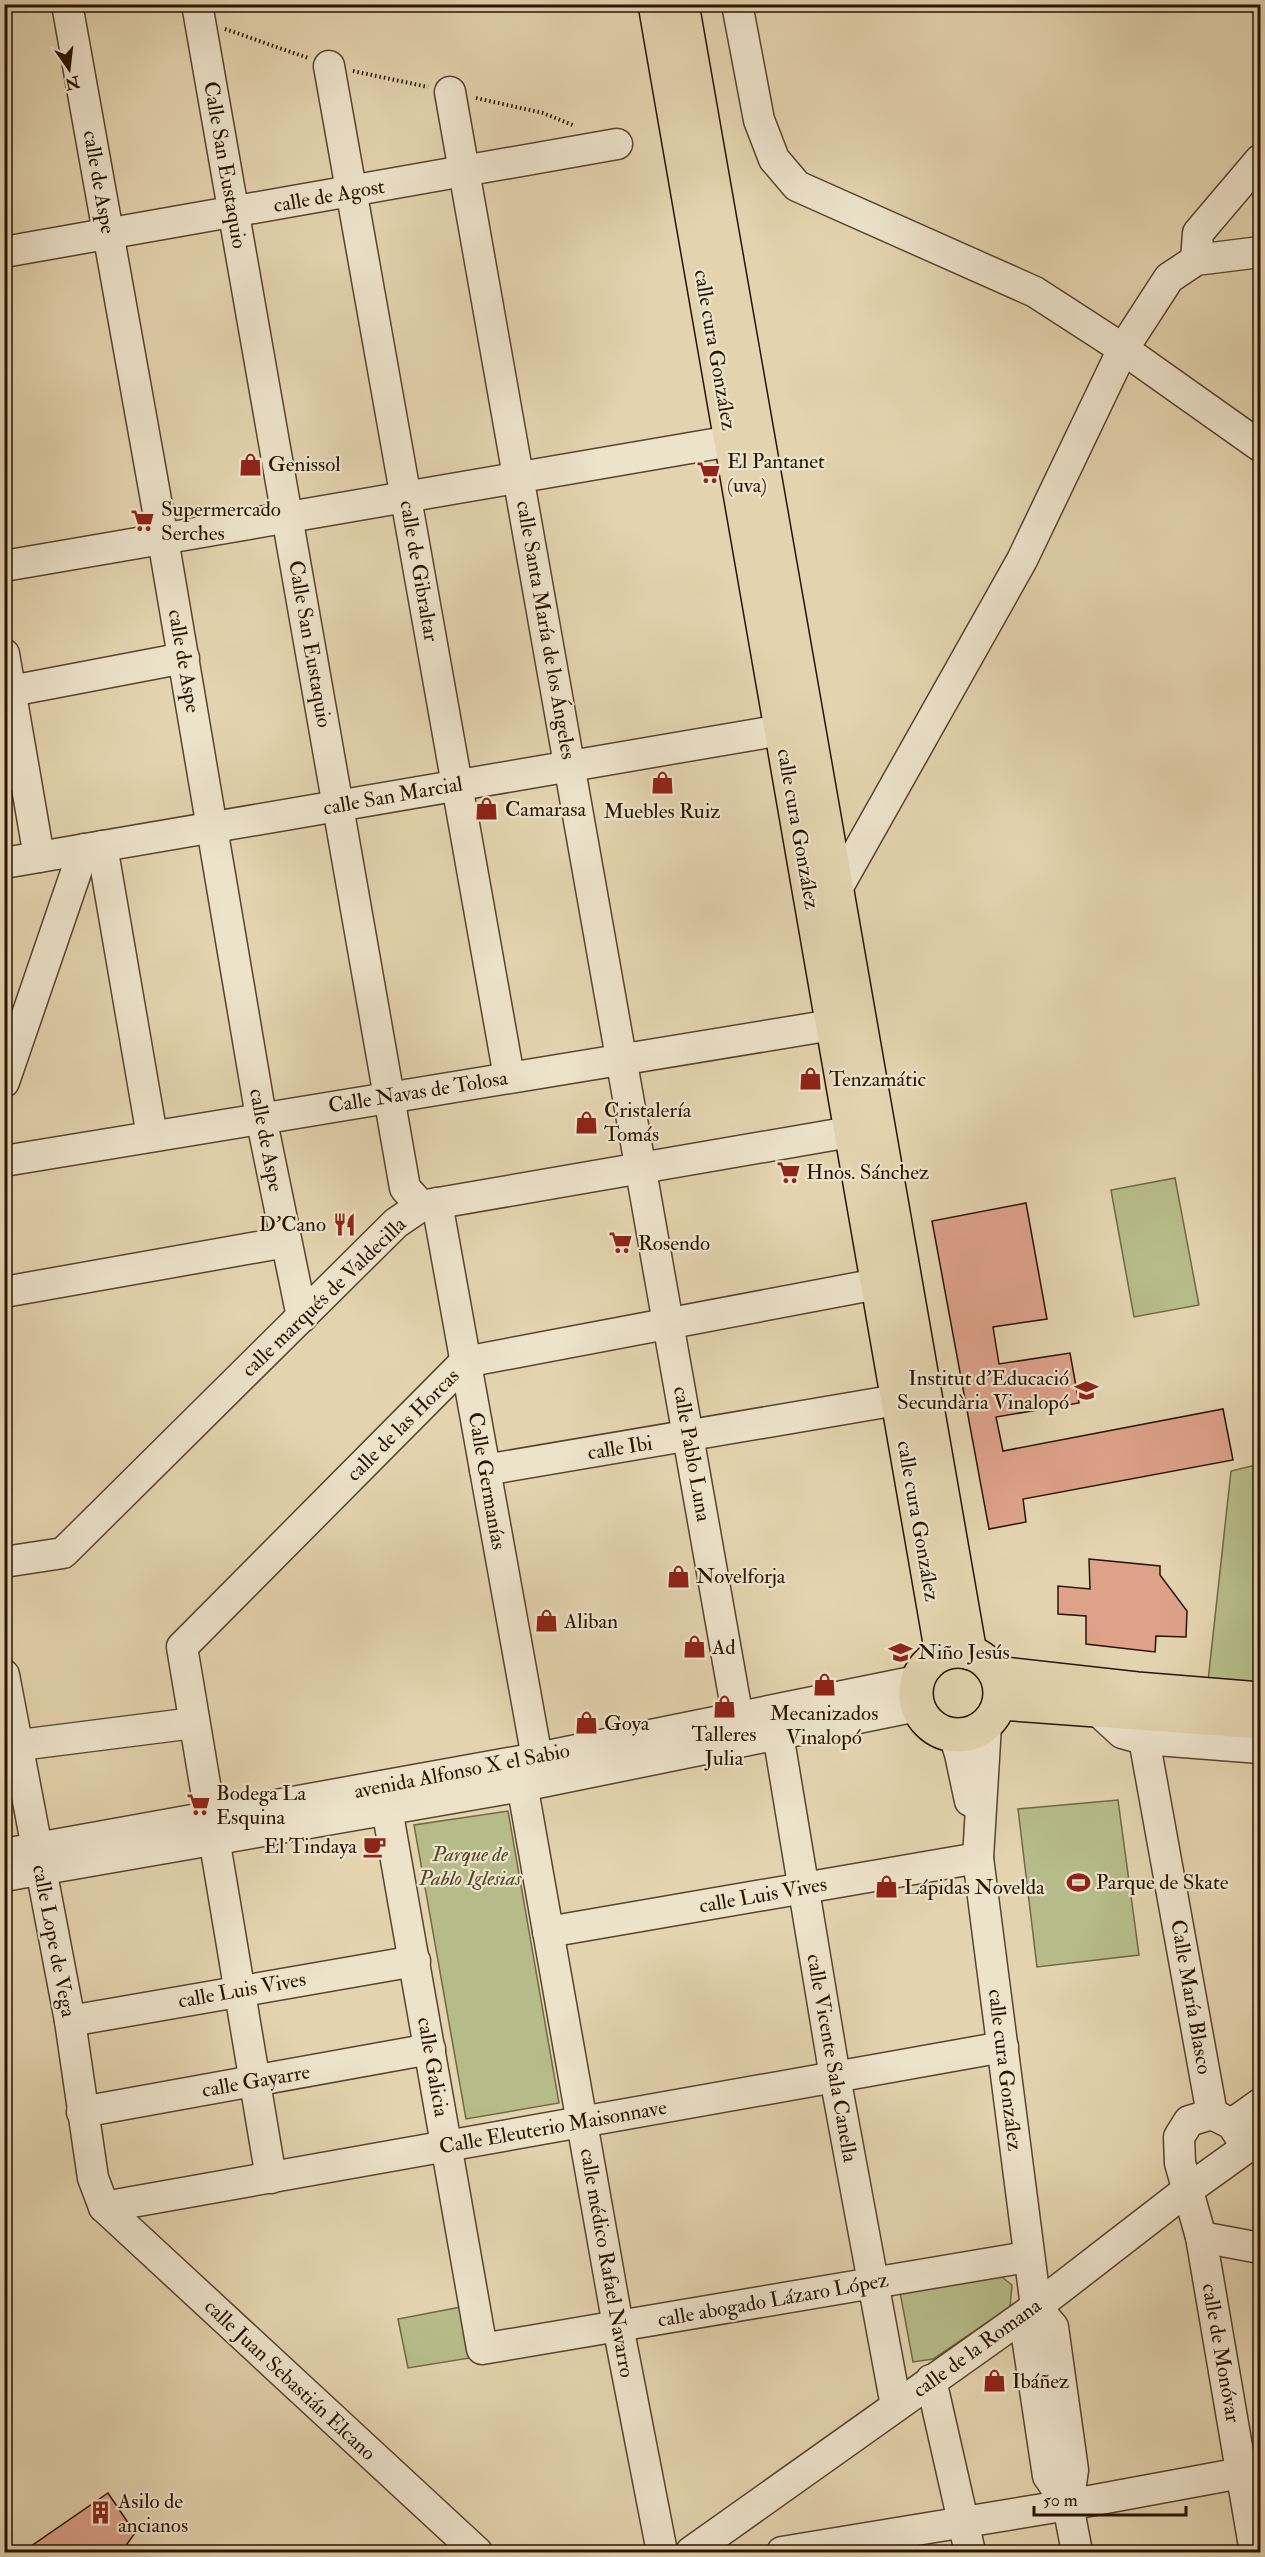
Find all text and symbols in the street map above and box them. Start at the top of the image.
north arrow [39,39,99,99]
text: N [62,71,83,94]
street label: Calle San Eustaquio [197,79,253,251]
street label: calle de Aspe [77,128,121,236]
street label: calle de Agost [271,173,387,219]
street label: calle cura González [688,267,742,433]
place label: El Pantanet (uva) [727,448,825,499]
shop icon: Genissol [237,451,263,477]
place label: Genissol [268,451,341,478]
supermarket icon: El Pantanet (uva) [696,460,722,486]
place label: Supermercado Serches [161,496,281,547]
street label: calle de Gibraltar [393,498,445,644]
street label: calle Santa María de los Ángeles [510,499,582,761]
supermarket icon: Supermercado Serches [130,508,156,534]
street label: Calle San Eustaquio [282,558,338,730]
street label: calle de Aspe [162,607,206,715]
street label: calle cura González [771,746,825,912]
street label: calle San Marcial [321,770,465,822]
shop icon: Muebles Ruiz [649,770,675,796]
shop icon: Camarasa [474,796,500,822]
place label: Camarasa [505,796,587,823]
place label: Muebles Ruiz [604,798,720,825]
street label: Calle Navas de Tolosa [326,1064,510,1120]
shop icon: Tenzamátic [798,1066,824,1092]
place label: Tenzamátic [829,1066,927,1093]
street label: calle de Aspe [243,1086,289,1194]
place label: Cristalería Tomás [604,1097,692,1148]
shop icon: Cristalería Tomás [573,1109,599,1135]
supermarket icon: Hnos. Sánchez [775,1159,801,1185]
place label: Hnos. Sánchez [806,1159,929,1186]
street label: calle marqués de Valdecilla [236,1211,412,1383]
place label: D'Cano [259,1211,326,1238]
restaurant icon: D'Cano [331,1211,357,1237]
supermarket icon: Rosendo [607,1230,633,1256]
place label: Rosendo [638,1230,710,1257]
street label: calle de las Horcas [341,1363,465,1487]
place label: Institut d'Educació Secundària Vinalopó [897,1365,1069,1416]
school or university icon: Institut d'Educació Secundària Vinalopó [1074,1377,1100,1403]
street label: calle Pablo Luna [667,1384,717,1524]
street label: Calle Germanías [462,1410,512,1552]
street label: calle Ibi [586,1429,655,1466]
street label: calle cura González [891,1438,945,1604]
shop icon: Novelforja [665,1563,691,1589]
place label: Novelforja [696,1563,786,1590]
shop icon: Aliban [533,1608,559,1634]
place label: Aliban [563,1608,618,1635]
shop icon: Ad [681,1634,707,1660]
place label: Ad [711,1634,736,1661]
school or university icon: Niño Jesús [887,1639,913,1665]
place label: Niño Jesús [918,1639,1010,1666]
shop icon: Mecanizados Vinalopó [811,1672,837,1698]
shop icon: Talleres Julia [711,1693,737,1719]
place label: Mecanizados Vinalopó [770,1700,878,1751]
shop icon: Goya [573,1710,599,1736]
place label: Goya [604,1710,650,1737]
place label: Talleres Julia [691,1721,757,1772]
street label: avenida Alfonso X el Sabio [352,1737,572,1805]
place label: Bodega La Esquina [216,1780,307,1831]
supermarket icon: Bodega La Esquina [185,1792,211,1818]
place label: El Tindaya [264,1833,357,1860]
cafe icon: El Tindaya [362,1833,388,1859]
park label: Parque de Pablo Iglesias [418,1841,523,1892]
street label: calle Lope de Vega [26,1863,82,2020]
sports icon: Parque de Skate [1065,1869,1091,1895]
place label: Parque de Skate [1096,1869,1229,1896]
street label: calle Luis Vives [697,1870,829,1920]
shop icon: Lápidas Novelda [873,1874,899,1900]
place label: Lápidas Novelda [904,1874,1045,1901]
street label: Calle María Blasco [1164,1918,1218,2076]
street label: calle Vicente Sala Canella [800,1952,864,2165]
street label: calle Luis Vives [176,1965,308,2015]
street label: calle cura González [982,1988,1028,2152]
street label: calle Galicia [411,2015,455,2119]
street label: calle Gayarre [200,2058,312,2104]
street label: Calle Eleuterio Maisonnave [437,2094,669,2160]
street label: calle médico Rafael Navarro [574,2146,640,2380]
street label: calle abogado Lázaro López [656,2266,890,2334]
street label: calle de Monóvar [1195,2281,1247,2425]
street label: calle de la Romana [907,2292,1047,2404]
street label: calle Juan Sebastián Elcano [198,2293,382,2467]
shop icon: Ibáñez [981,2368,1007,2394]
place label: Ibáñez [1012,2368,1069,2395]
scale bar [1034,2479,1186,2517]
place label: Asilo de ancianos [117,2488,188,2539]
text: 50 m [1043,2489,1078,2512]
building icon: Asilo de ancianos [87,2500,113,2526]

